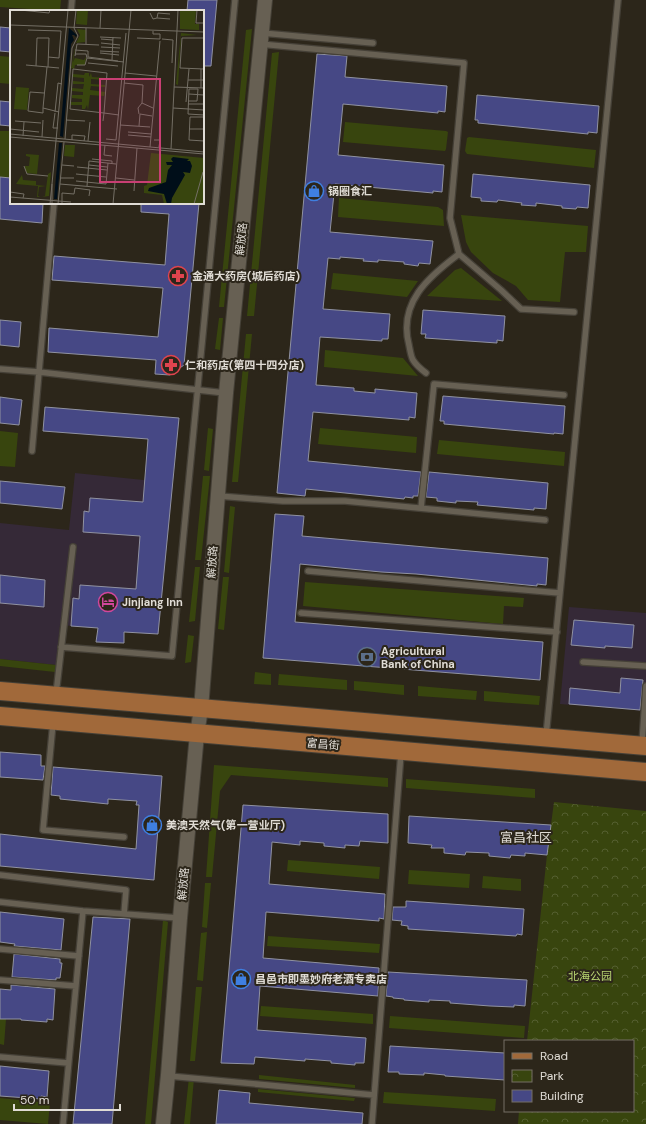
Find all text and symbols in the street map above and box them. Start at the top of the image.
inset map [10,10,204,204]
shop icon: 锅圈食汇 [303,180,325,202]
place label: 锅圈食汇 [328,184,372,198]
street label: 解放路 [232,222,250,256]
pharmacy icon: 金通大药房(城后药店) [167,265,189,287]
place label: 金通大药房(城后药店) [192,269,300,283]
pharmacy icon: 仁和药店(第四十四分店) [160,354,182,376]
place label: 仁和药店(第四十四分店) [185,358,304,372]
street label: 解放路 [204,545,220,579]
hotel icon: Jinjiang Inn [97,591,119,613]
place label: Jinjiang Inn [122,595,183,609]
place label: Agricultural Bank of China [381,644,455,671]
bank icon: Agricultural Bank of China [356,646,378,668]
street label: 富昌街 [306,736,340,752]
shop icon: 美澳天然气(第一营业厅) [141,814,163,836]
place label: 美澳天然气(第一营业厅) [166,818,285,832]
district label: 富昌社区 [500,829,552,846]
street label: 解放路 [175,867,191,901]
shop icon: 昌邑市即墨妙府老酒专卖店 [230,968,252,990]
park label: 北海公园 [568,969,612,983]
place label: 昌邑市即墨妙府老酒专卖店 [255,972,387,986]
legend [504,1040,634,1112]
text: Road [540,1048,568,1064]
text: Park [540,1068,564,1084]
scale bar [14,1086,120,1112]
text: Building [540,1088,584,1104]
text: 50 m [20,1092,49,1108]

